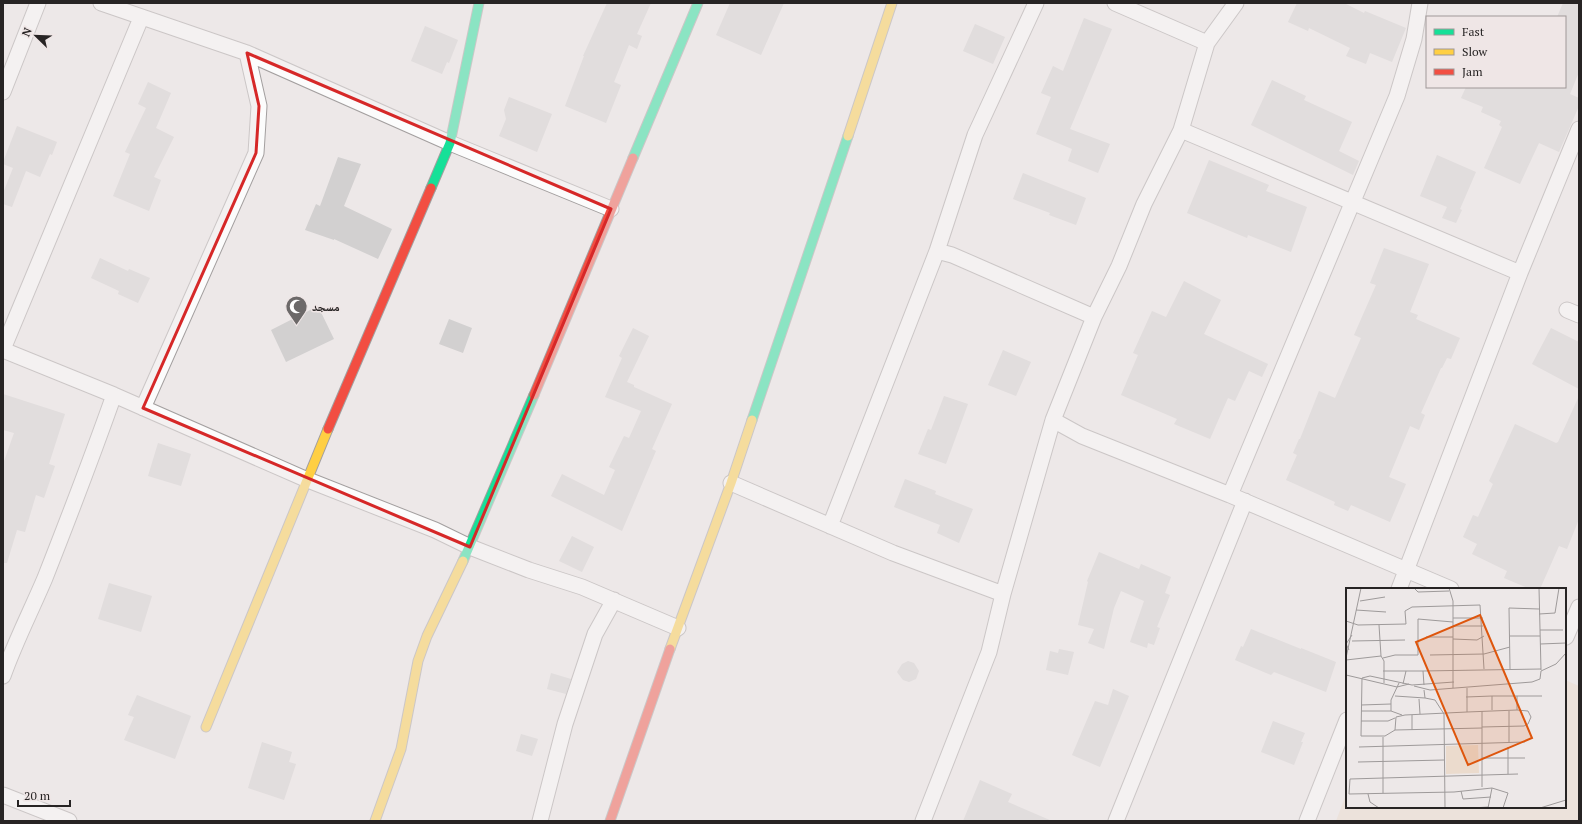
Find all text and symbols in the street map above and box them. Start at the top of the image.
north arrow [16,16,56,56]
legend [1426,16,1566,88]
text: Fast [1462,24,1485,39]
text: N [19,25,35,39]
text: Slow [1462,44,1488,59]
text: Jam [1462,64,1483,79]
mosque icon: مسجد [283,293,309,326]
place label: مسجد [312,299,340,314]
inset map [1346,588,1566,808]
scale bar [18,782,70,808]
text: 20 m [24,788,51,803]

